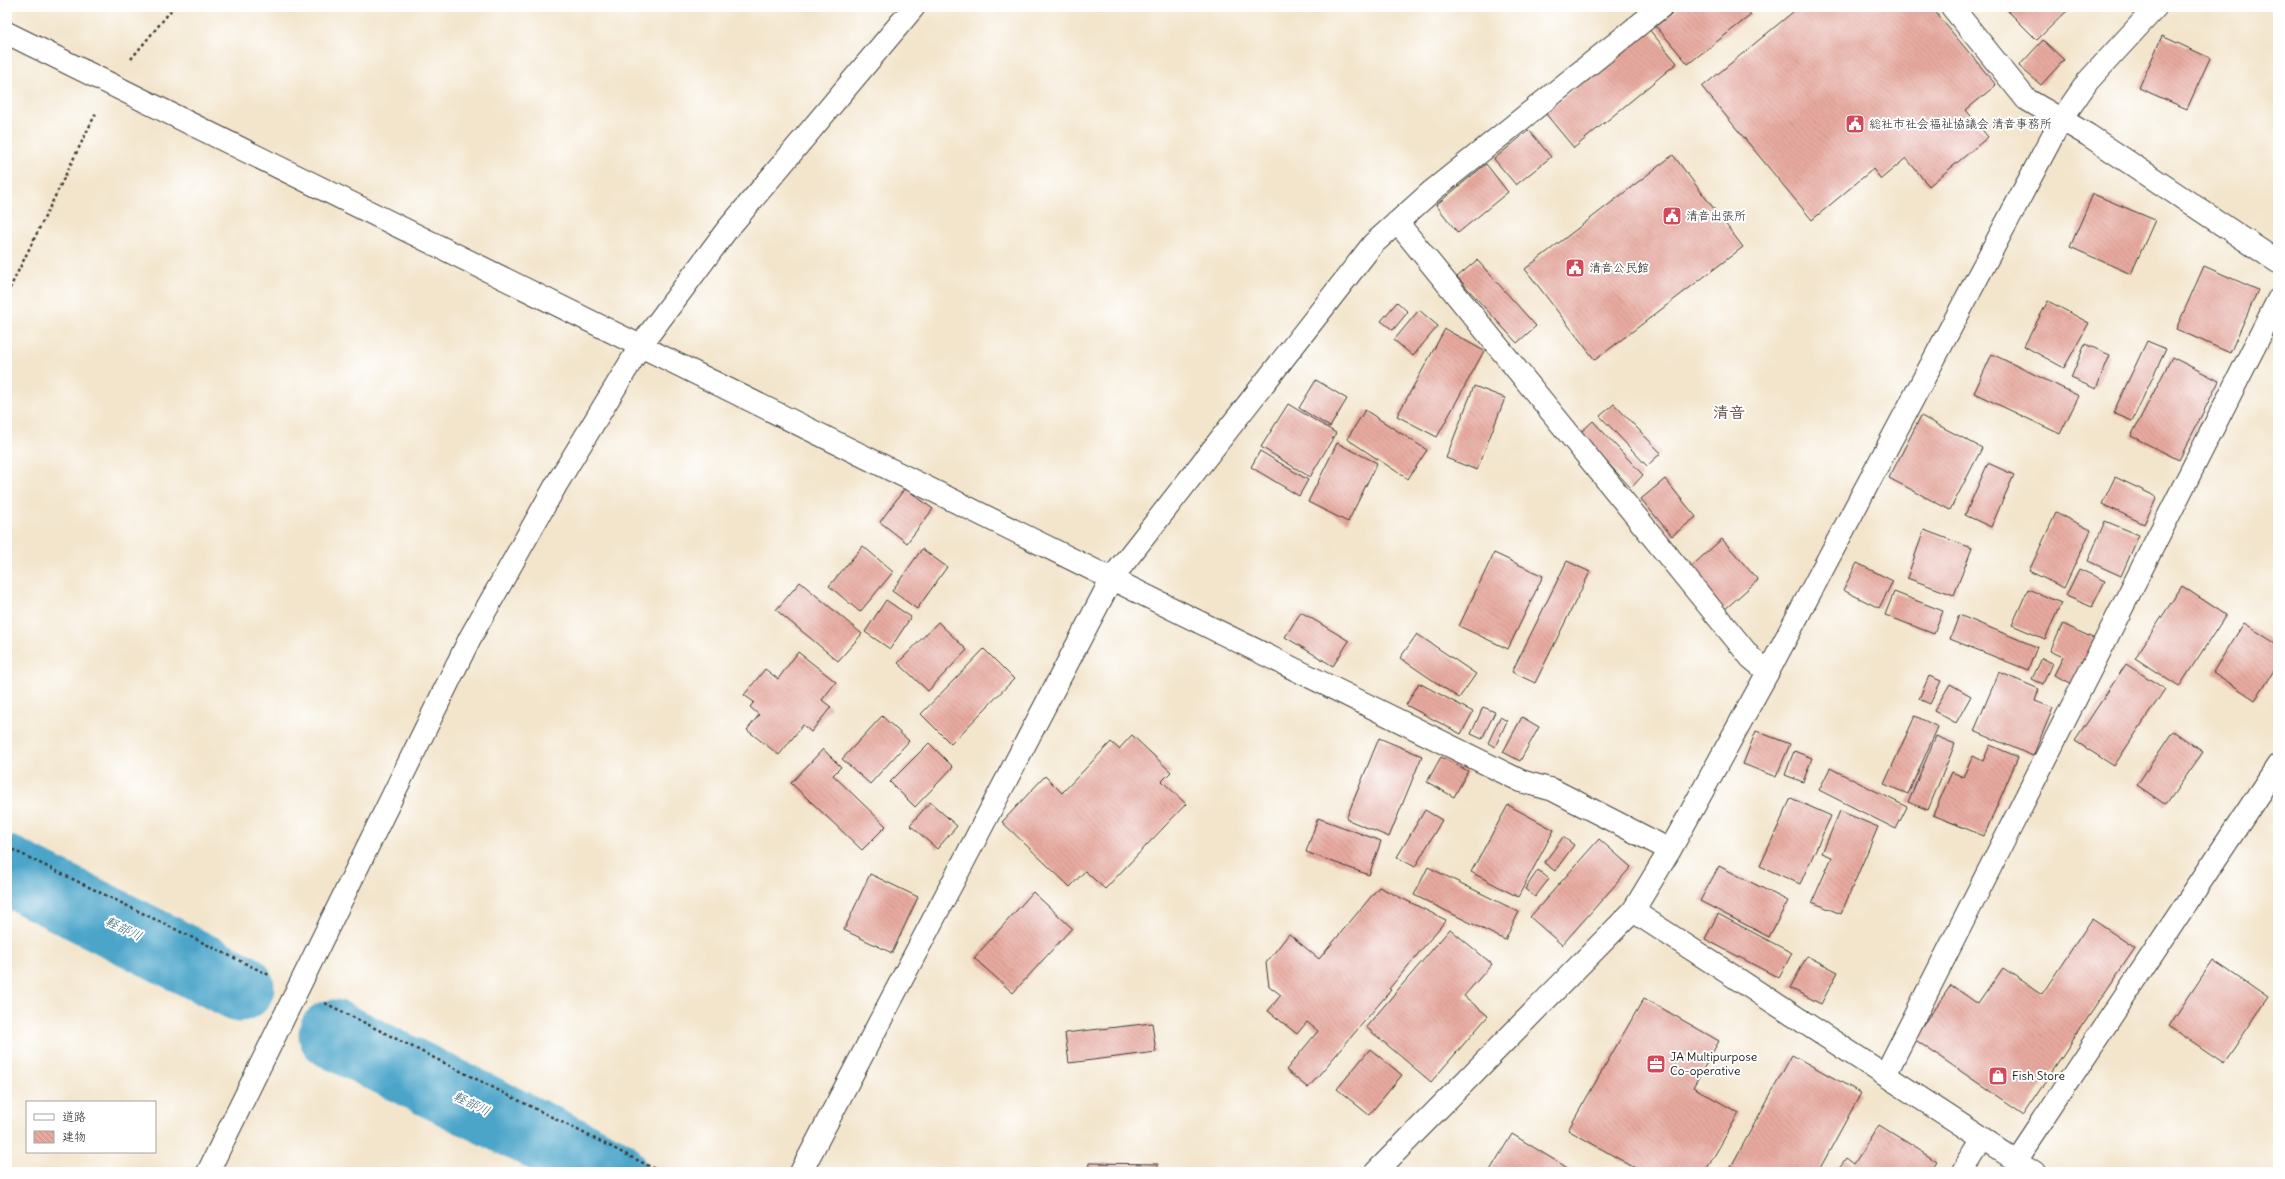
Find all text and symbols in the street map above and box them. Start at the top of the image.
public building icon: 総社市社会福祉協議会 清音事務所 [1844,113,1866,135]
place label: 総社市社会福祉協議会 清音事務所 [1869,116,2052,131]
public building icon: 清音出張所 [1661,205,1683,227]
place label: 清音出張所 [1686,208,1746,223]
public building icon: 清音公民館 [1564,257,1586,279]
place label: 清音公民館 [1589,260,1649,275]
district label: 清音 [1713,402,1745,422]
water label: 軽部川 [103,912,145,945]
place label: JA Multipurpose Co-operative [1670,1049,1757,1078]
office icon: JA Multipurpose Co-operative [1645,1053,1667,1075]
shop icon: Fish Store [1987,1065,2009,1087]
place label: Fish Store [2012,1068,2065,1083]
water label: 軽部川 [451,1087,493,1120]
legend [26,1101,156,1153]
text: 道路 [62,1109,86,1124]
text: 建物 [62,1129,86,1144]

